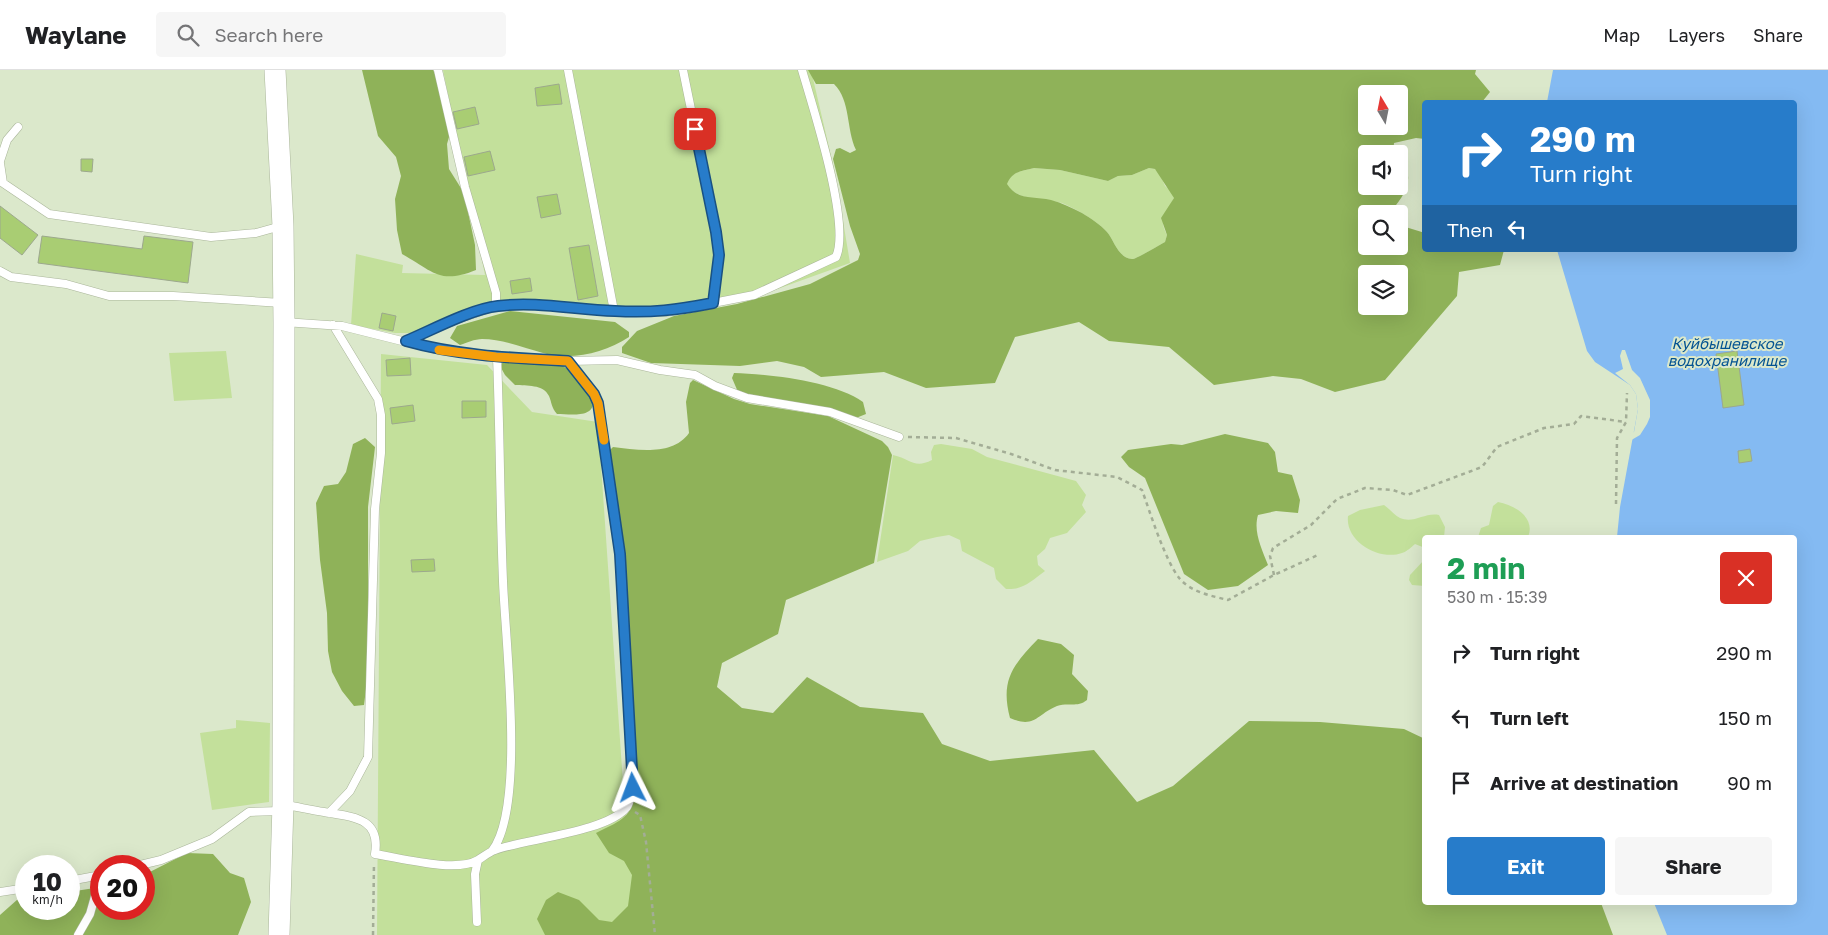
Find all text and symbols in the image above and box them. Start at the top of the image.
search box [156,12,506,57]
text: Waylane [25,20,126,49]
icon: search [174,21,202,49]
text: Search here [214,23,323,46]
text: Map [1603,24,1640,46]
text: Layers [1668,24,1725,46]
text: Share [1753,24,1803,46]
north arrow [1358,85,1408,135]
map controls [1358,85,1408,315]
pin [674,108,716,150]
icon: arrive [681,115,709,143]
text: 290 m [1530,118,1636,160]
icon: right [1447,120,1512,185]
button: sound [1358,145,1408,195]
text: Turn right [1530,160,1633,187]
button: search [1358,205,1408,255]
icon: left [1503,215,1531,243]
text: Then [1447,218,1493,241]
button: layers [1358,265,1408,315]
water label: Куйбышевское водохранилище [1668,334,1788,369]
text: 2 min [1447,550,1525,586]
button: close [1720,552,1772,604]
text: 530 m · 15:39 [1447,587,1547,607]
icon: right [1447,639,1475,667]
text: Turn right [1490,641,1580,664]
text: 290 m [1716,641,1772,664]
icon: left [1447,704,1475,732]
text: Turn left [1490,706,1569,729]
text: 150 m [1718,706,1772,729]
position arrow [606,761,658,813]
icon: arrive [1447,769,1475,797]
text: Arrive at destination [1490,771,1678,794]
text: 90 m [1727,771,1772,794]
button: Exit [1447,837,1605,895]
button: Share [1615,837,1772,895]
speed limit sign: 20 [90,855,155,920]
text: 10 [33,866,62,897]
text: km/h [32,892,63,907]

